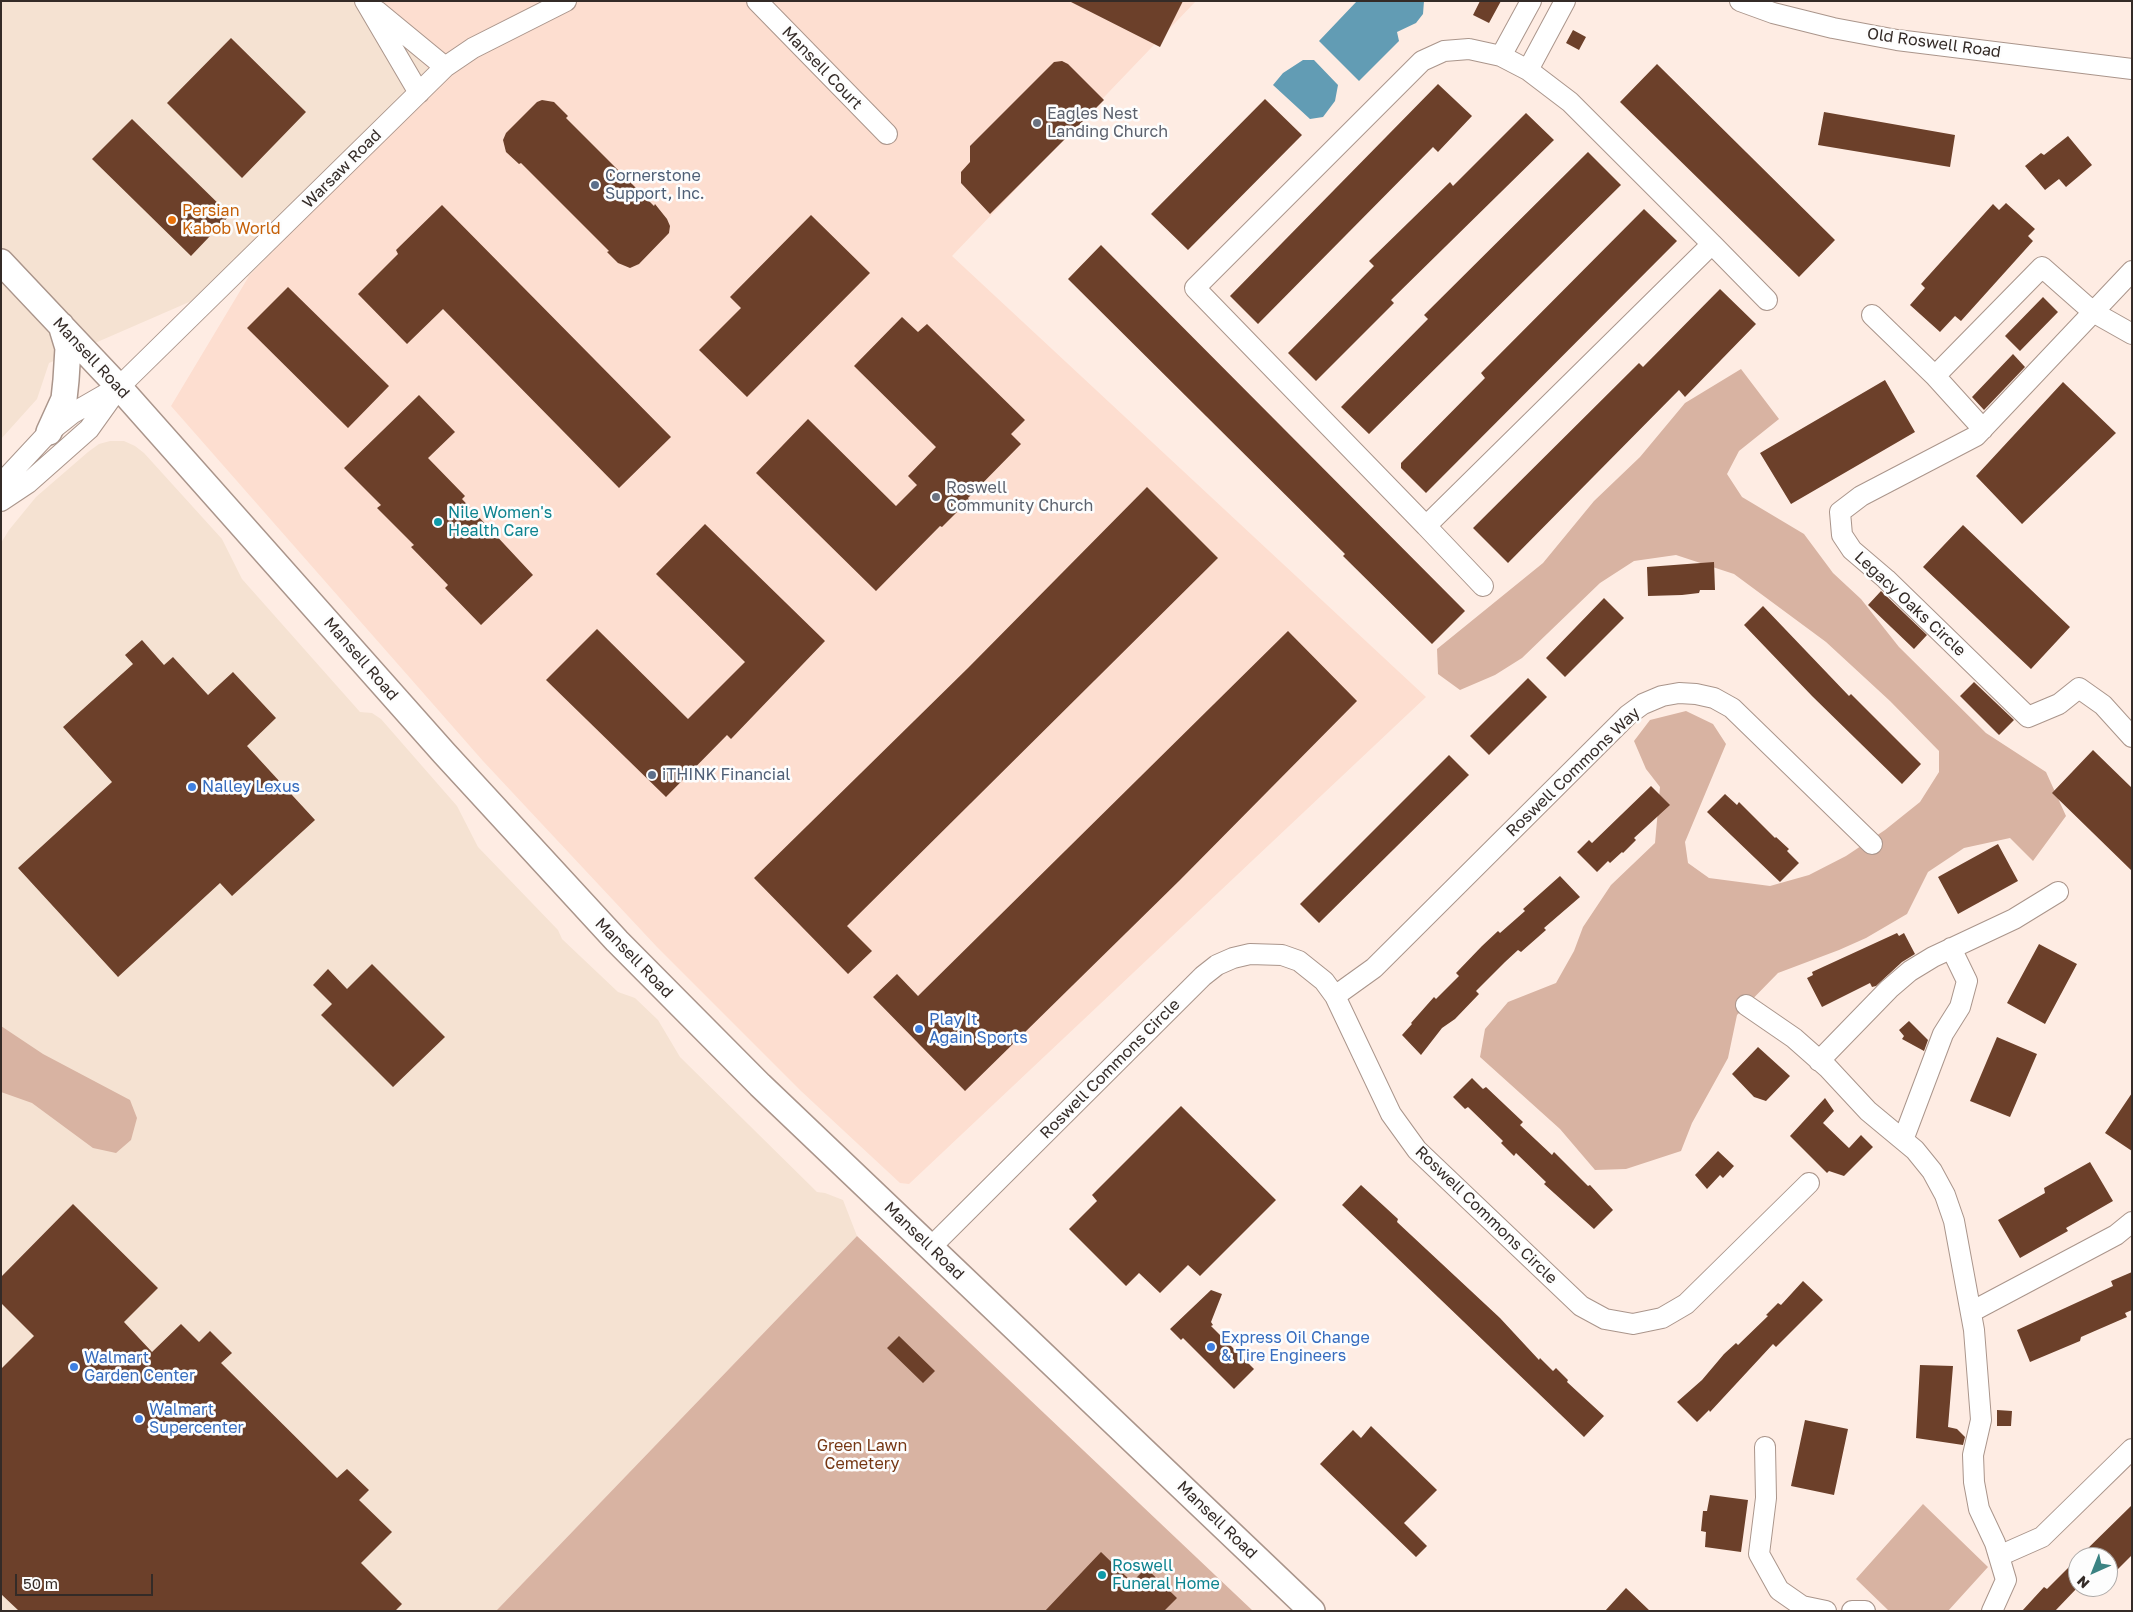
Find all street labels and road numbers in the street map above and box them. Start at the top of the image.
street label: Mansell Court [778,23,866,113]
street label: Old Roswell Road [1866,24,2002,62]
street label: Warsaw Road [299,126,385,212]
street label: Mansell Road [49,313,133,403]
street label: Legacy Oaks Circle [1850,548,1970,660]
street label: Mansell Road [320,614,402,704]
street label: Roswell Commons Way [1502,703,1644,841]
street label: Mansell Road [591,914,677,1002]
street label: Roswell Commons Circle [1036,995,1184,1143]
street label: Roswell Commons Circle [1411,1142,1561,1288]
street label: Mansell Road [880,1198,968,1284]
street label: Mansell Road [1173,1477,1261,1563]

